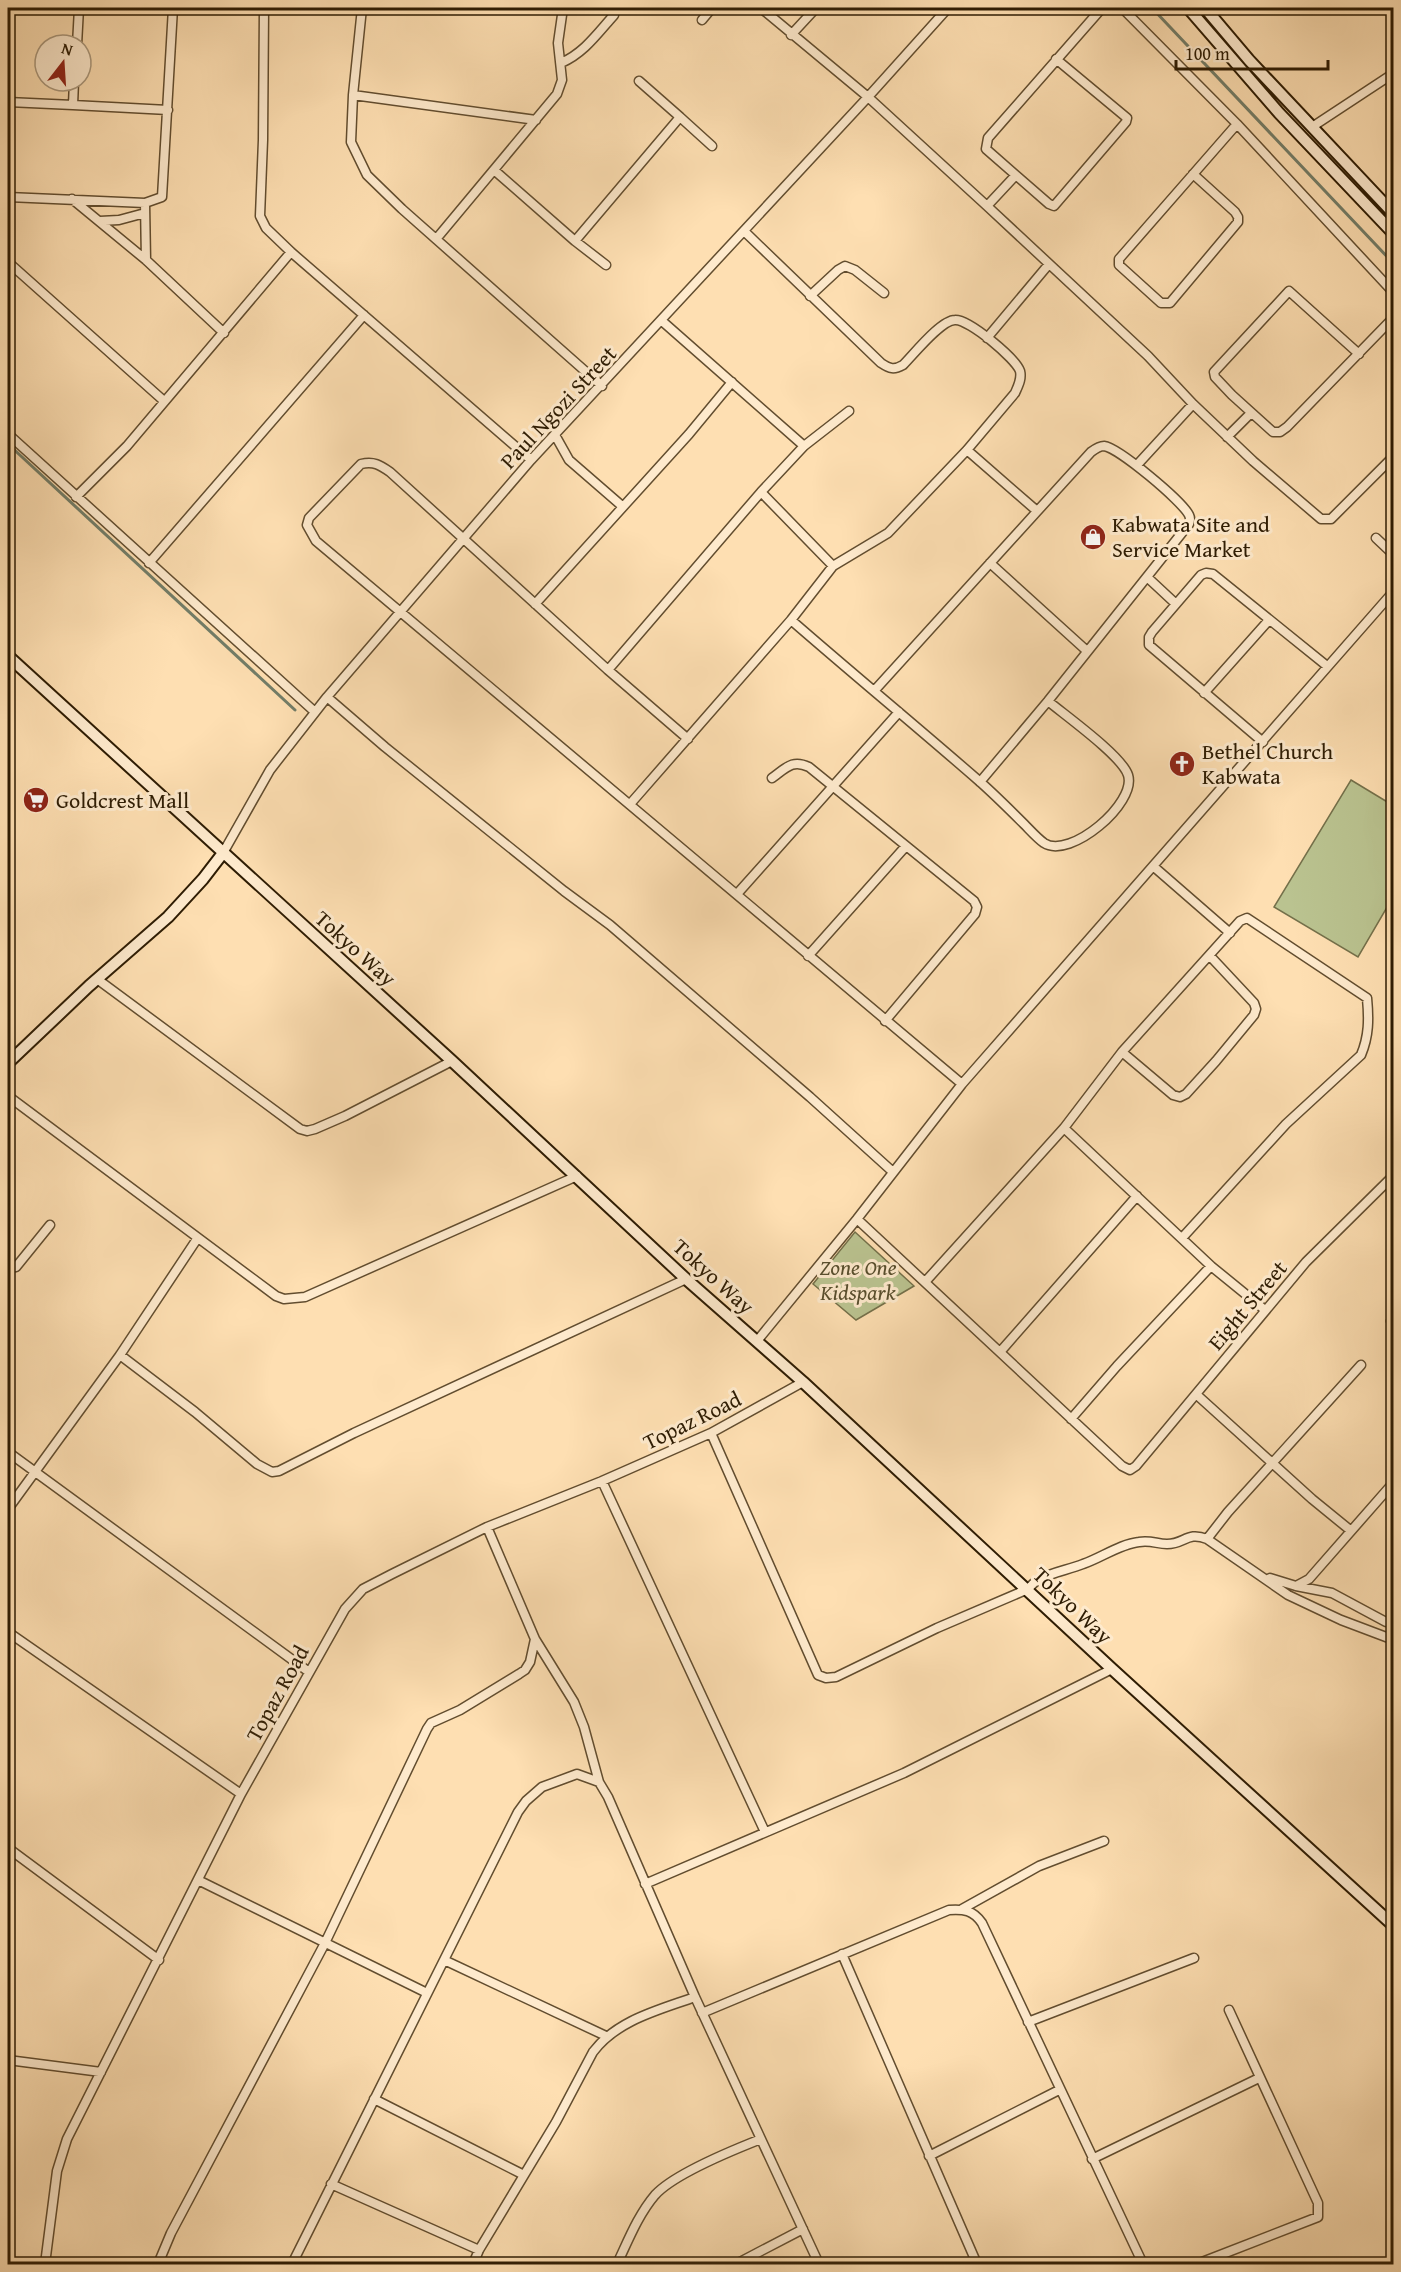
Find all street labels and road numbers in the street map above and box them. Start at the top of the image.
street label: Paul Ngozi Street [492,338,624,476]
street label: Tokyo Way [308,903,404,993]
street label: Tokyo Way [666,1231,762,1321]
street label: Eight Street [1200,1253,1294,1357]
street label: Topaz Road [638,1382,747,1457]
street label: Tokyo Way [1026,1559,1120,1651]
street label: Topaz Road [237,1639,317,1747]

